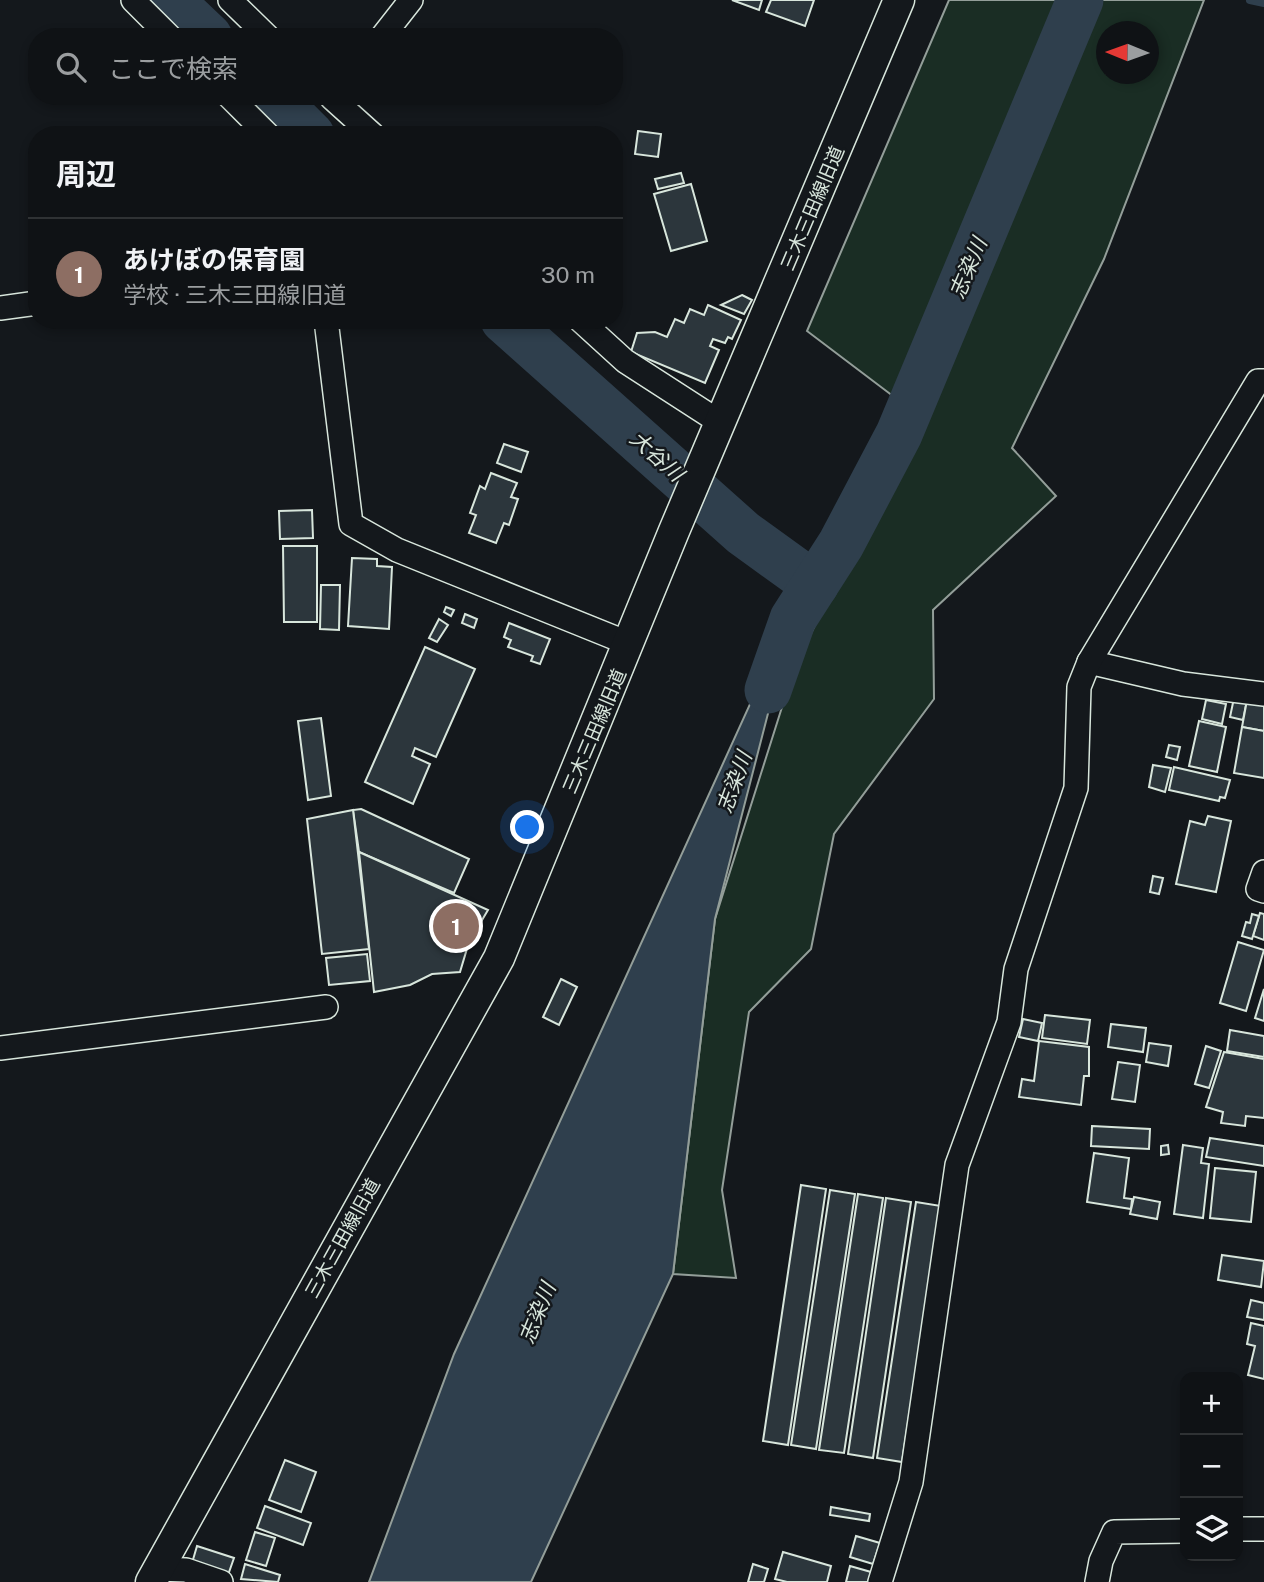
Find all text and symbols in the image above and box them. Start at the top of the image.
north arrow [1096,21,1159,84]
search box [28,28,623,105]
icon: search [52,48,90,86]
text: ここで検索 [108,53,238,84]
street label: 三木三田線旧道 [776,142,848,274]
text: 周辺 [56,156,116,192]
water label: 志染川 [944,232,993,302]
text: あけぼの保育園 [123,244,305,275]
text: 1 [74,261,84,288]
text: 30 m [541,261,595,288]
text: 学校 · 三木三田線旧道 [123,281,346,308]
water label: 大谷川 [625,426,690,488]
street label: 三木三田線旧道 [558,665,630,797]
water label: 志染川 [711,746,757,816]
your location [510,810,544,844]
pin: 1 [433,900,479,952]
street label: 三木三田線旧道 [300,1174,384,1302]
water label: 志染川 [514,1277,561,1347]
map controls [1180,1372,1243,1561]
button: + [1180,1372,1243,1435]
button: − [1180,1435,1243,1498]
button: layers [1180,1498,1243,1561]

